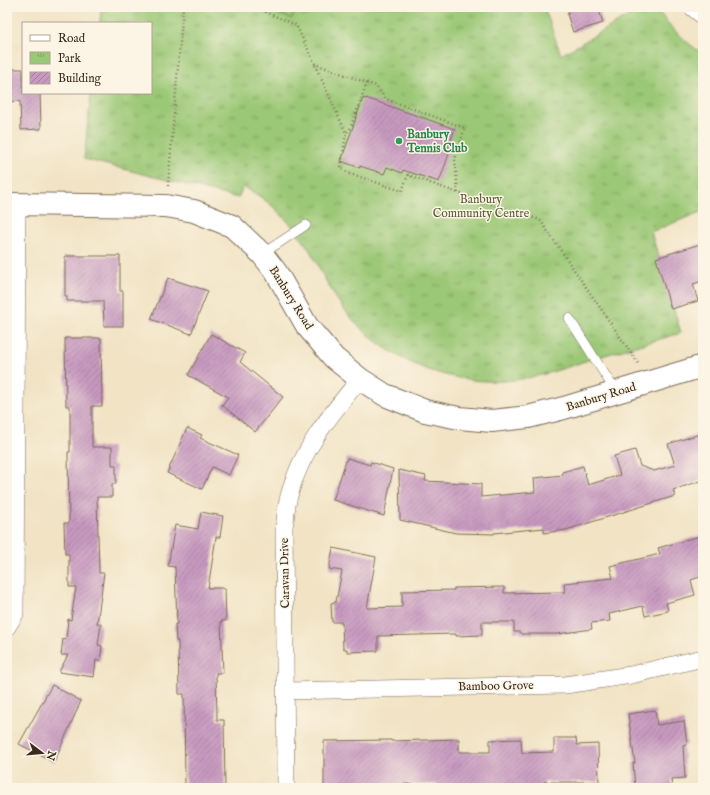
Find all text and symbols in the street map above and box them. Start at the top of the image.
legend [22,22,152,94]
text: Road [58,31,86,46]
text: Park [58,51,81,66]
text: Building [58,71,102,86]
place label: Banbury Tennis Club [406,127,468,156]
marker: Banbury Tennis Club [394,136,404,146]
park label: Banbury Community Centre [433,192,530,221]
street label: Banbury Road [266,263,317,333]
street label: Banbury Road [564,379,638,415]
street label: Caravan Drive [277,537,293,608]
street label: Bamboo Grove [458,678,534,694]
north arrow [22,733,62,773]
text: N [42,748,59,762]

